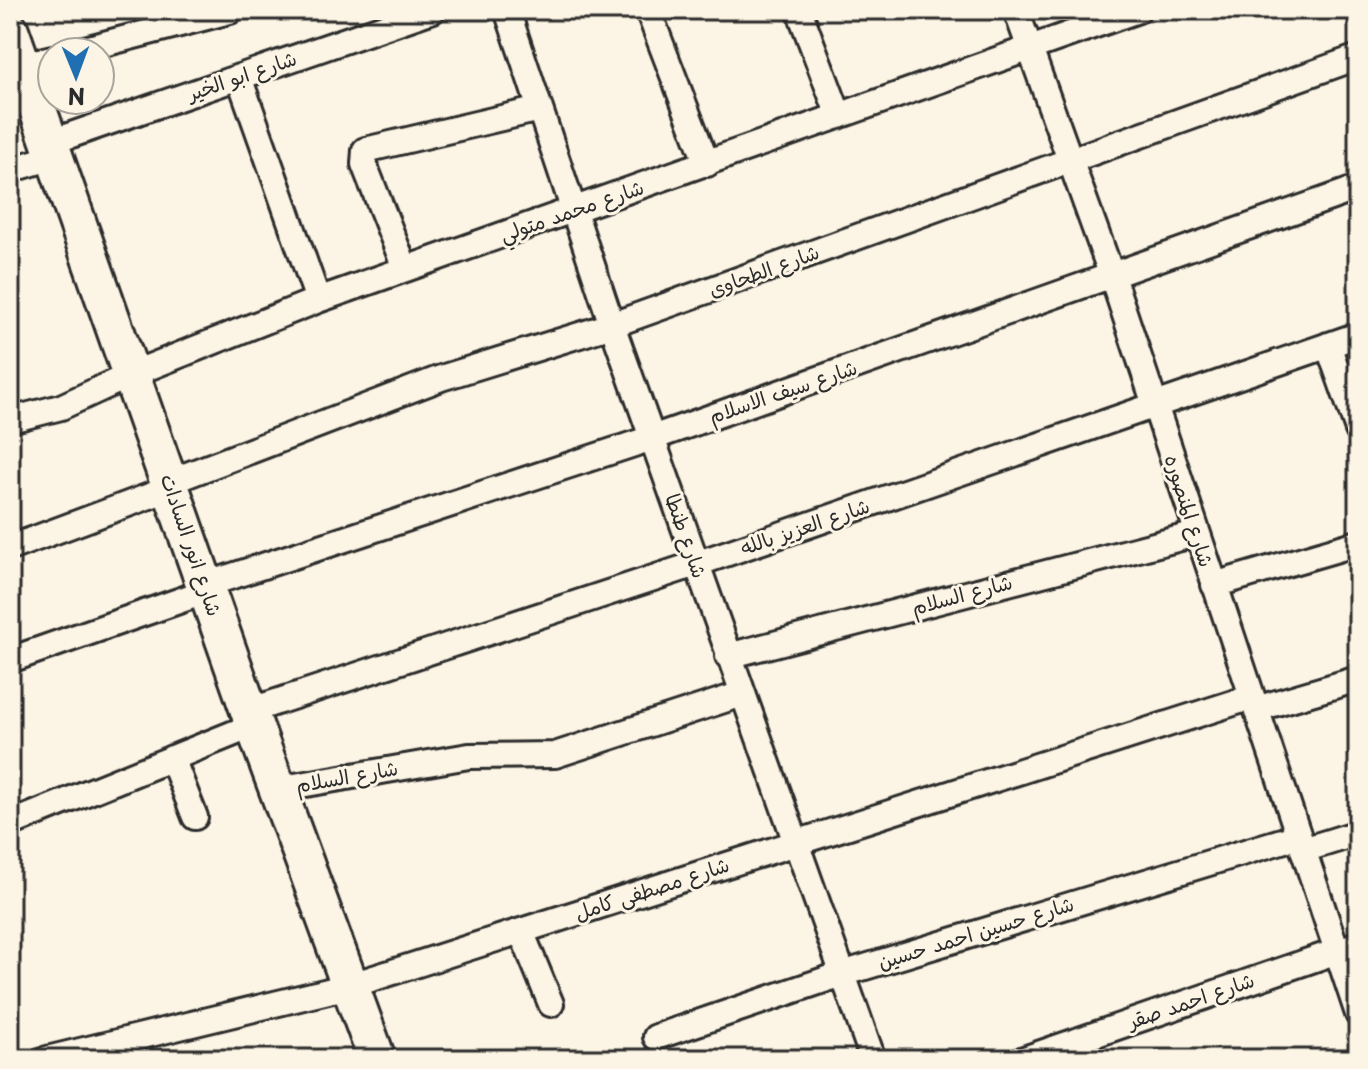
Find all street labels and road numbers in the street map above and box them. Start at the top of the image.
street label: شارع ابو الخير [181,42,300,108]
street label: شارع محمد متولي [496,171,649,253]
street label: شارع الطحاوى [704,236,823,304]
street label: شارع سيف الاسلام [704,352,861,431]
street label: شارع المنصوره [1158,451,1222,571]
street label: شارع انور السادات [154,469,230,620]
street label: شارع طنطا [658,489,715,582]
street label: شارع العزيز بالله [736,490,873,562]
street label: شارع السلام [908,566,1016,623]
street label: شارع السلام [293,752,401,801]
street label: شارع مصطفى كامل [570,849,733,927]
street label: شارع حسين احمد حسين [874,888,1077,976]
street label: شارع احمد صقر [1121,964,1258,1036]

